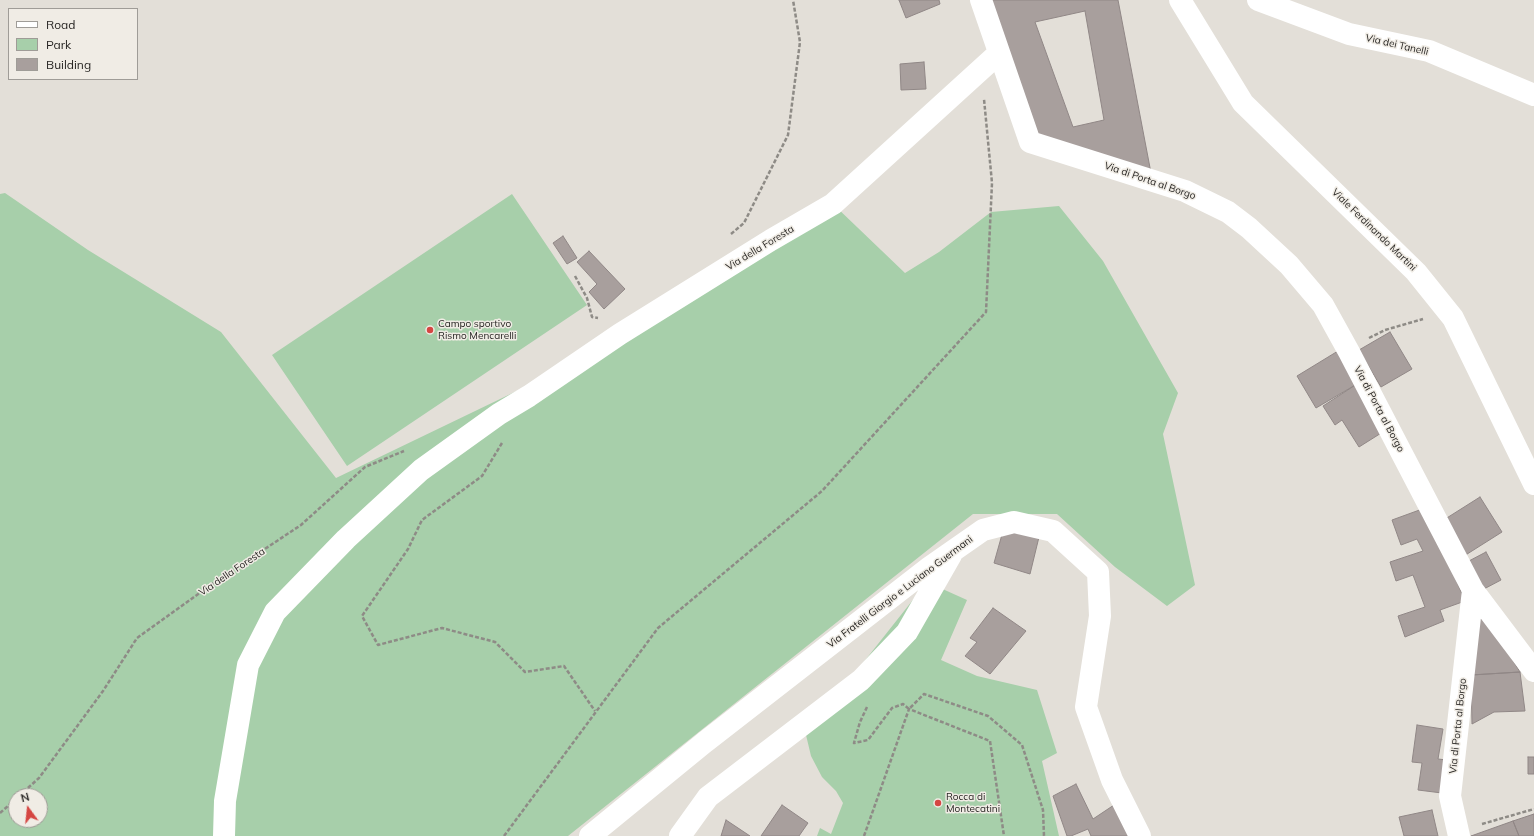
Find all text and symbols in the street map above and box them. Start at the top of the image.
legend [8,8,138,80]
text: Road [46,17,75,32]
street label: Via dei Tanelli [1364,32,1430,58]
text: Park [46,37,71,52]
text: Building [46,57,91,72]
street label: Via di Porta al Borgo [1103,160,1197,202]
street label: Viale Ferdinando Martini [1329,186,1419,274]
street label: Via della Foresta [724,223,796,273]
place label: Campo sportivo Rismo Mencarelli [438,318,516,342]
marker: Campo sportivo Rismo Mencarelli [425,325,435,335]
street label: Via di Porta al Borgo [1351,364,1407,454]
street label: Via Fratelli Giorgio e Luciano Guermani [825,533,975,651]
street label: Via della Foresta [197,545,267,599]
street label: Via di Porta al Borgo [1447,678,1469,774]
north arrow [8,788,48,828]
text: N [19,790,31,805]
place label: Rocca di Montecatini [946,791,1000,814]
marker: Rocca di Montecatini [933,798,943,808]

